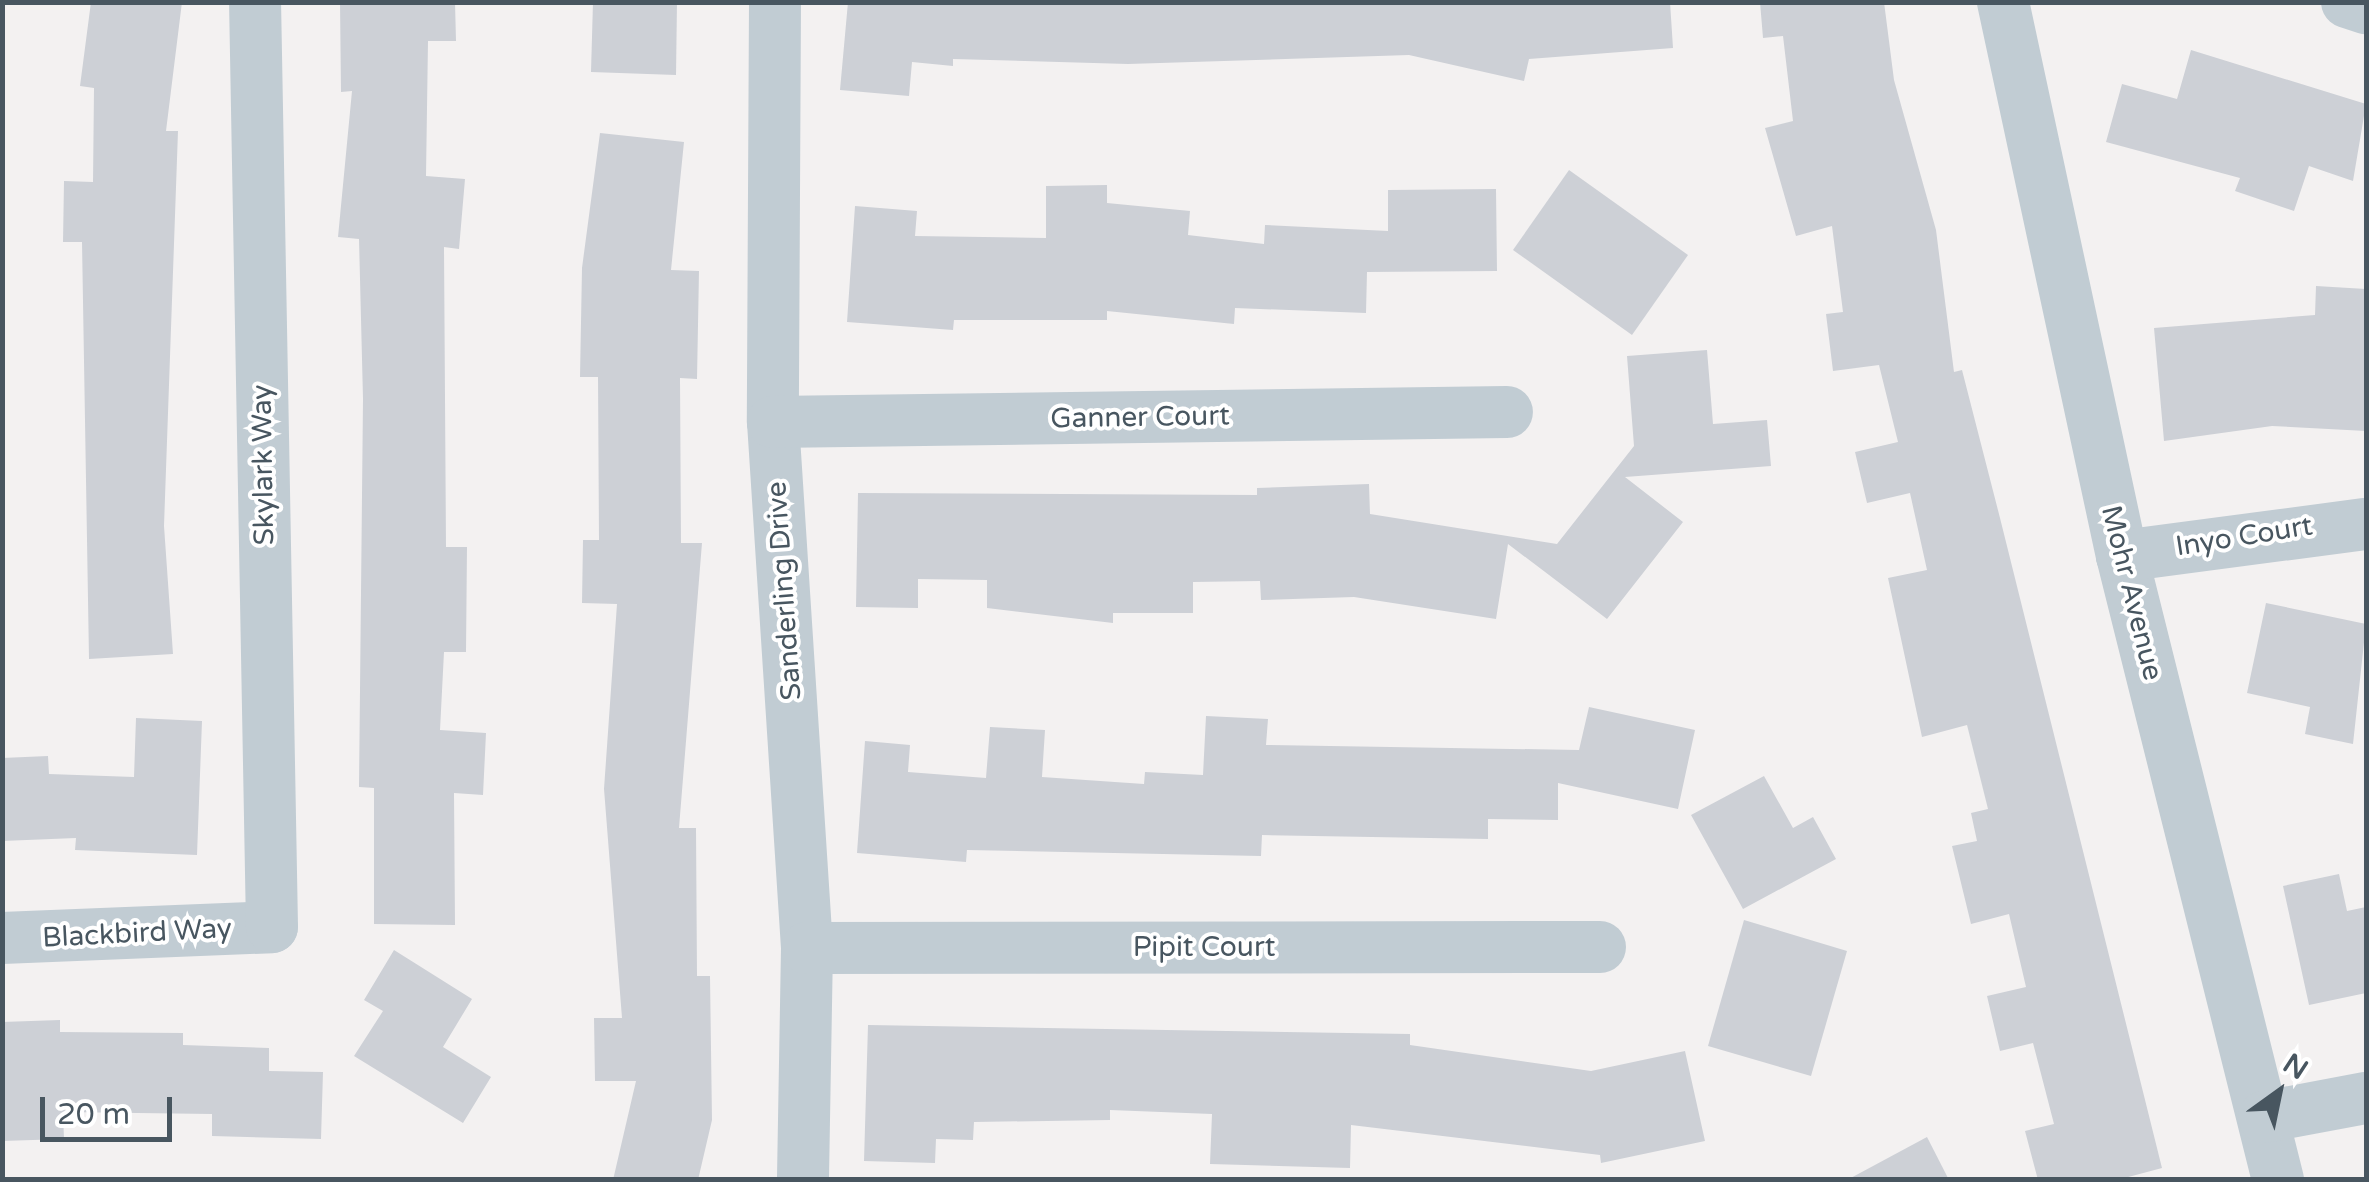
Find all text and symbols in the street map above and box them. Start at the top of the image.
street label: Skylark Way [245,384,281,546]
street label: Ganner Court [1050,399,1230,435]
street label: Sanderling Drive [760,481,808,701]
street label: Mohr Avenue [2094,502,2170,684]
street label: Inyo Court [2173,509,2315,563]
street label: Blackbird Way [41,911,233,955]
street label: Pipit Court [1133,930,1275,964]
north arrow [2229,1042,2329,1142]
text: N [2277,1046,2314,1087]
scale bar [45,1077,178,1139]
text: 20 m [57,1096,130,1133]

